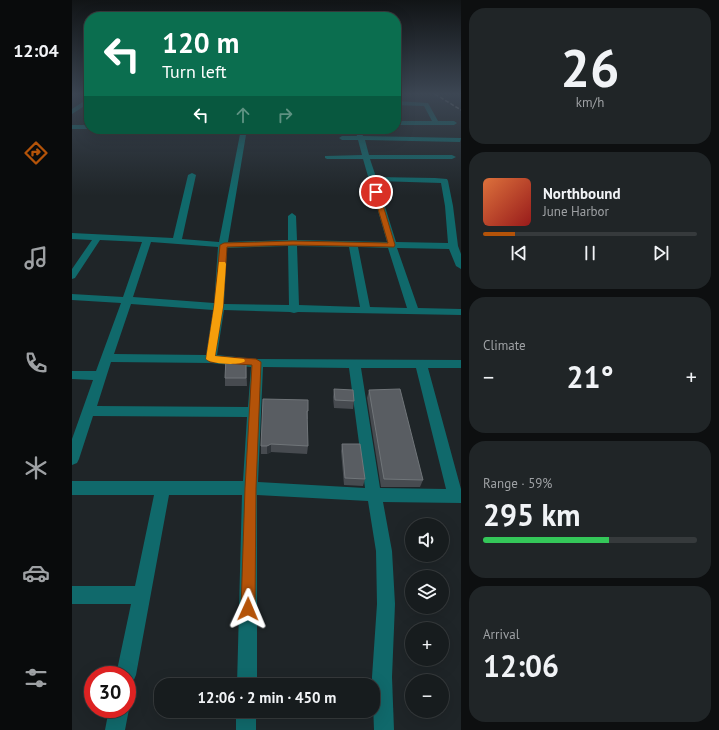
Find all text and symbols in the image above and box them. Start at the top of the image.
text: 120 m [162,24,239,61]
icon: left [96,28,148,80]
text: 26 [561,34,619,101]
text: 12:04 [13,39,59,62]
text: Turn left [162,60,227,83]
text: km/h [576,94,604,111]
icon: left [190,104,212,126]
icon: ahead [232,104,254,126]
icon: right [274,104,296,126]
icon: directions [22,139,50,167]
pin [359,175,393,209]
icon: arrive [365,181,387,203]
text: Northbound [543,184,620,203]
text: June Harbor [543,203,609,220]
icon: previous [508,242,530,264]
icon: pause [579,242,601,264]
icon: next [650,242,672,264]
icon: music [22,244,50,272]
text: Climate [483,337,526,354]
icon: phone [22,349,50,377]
text: 21° [566,357,614,396]
text: − [483,363,494,391]
text: + [686,363,697,391]
icon: climate [22,454,50,482]
text: Range · 59% [483,475,552,492]
text: 295 km [483,495,581,534]
map controls [405,518,449,718]
button: sound [405,518,449,562]
icon: car [22,559,50,587]
button: layers [405,570,449,614]
position arrow [227,588,269,630]
button: + [405,622,449,666]
text: Arrival [483,626,519,643]
text: 12:06 [483,646,559,685]
icon: filters [22,664,50,692]
speed limit sign: 30 [84,666,136,718]
button: − [405,674,449,718]
text: 12:06 · 2 min · 450 m [198,688,336,707]

